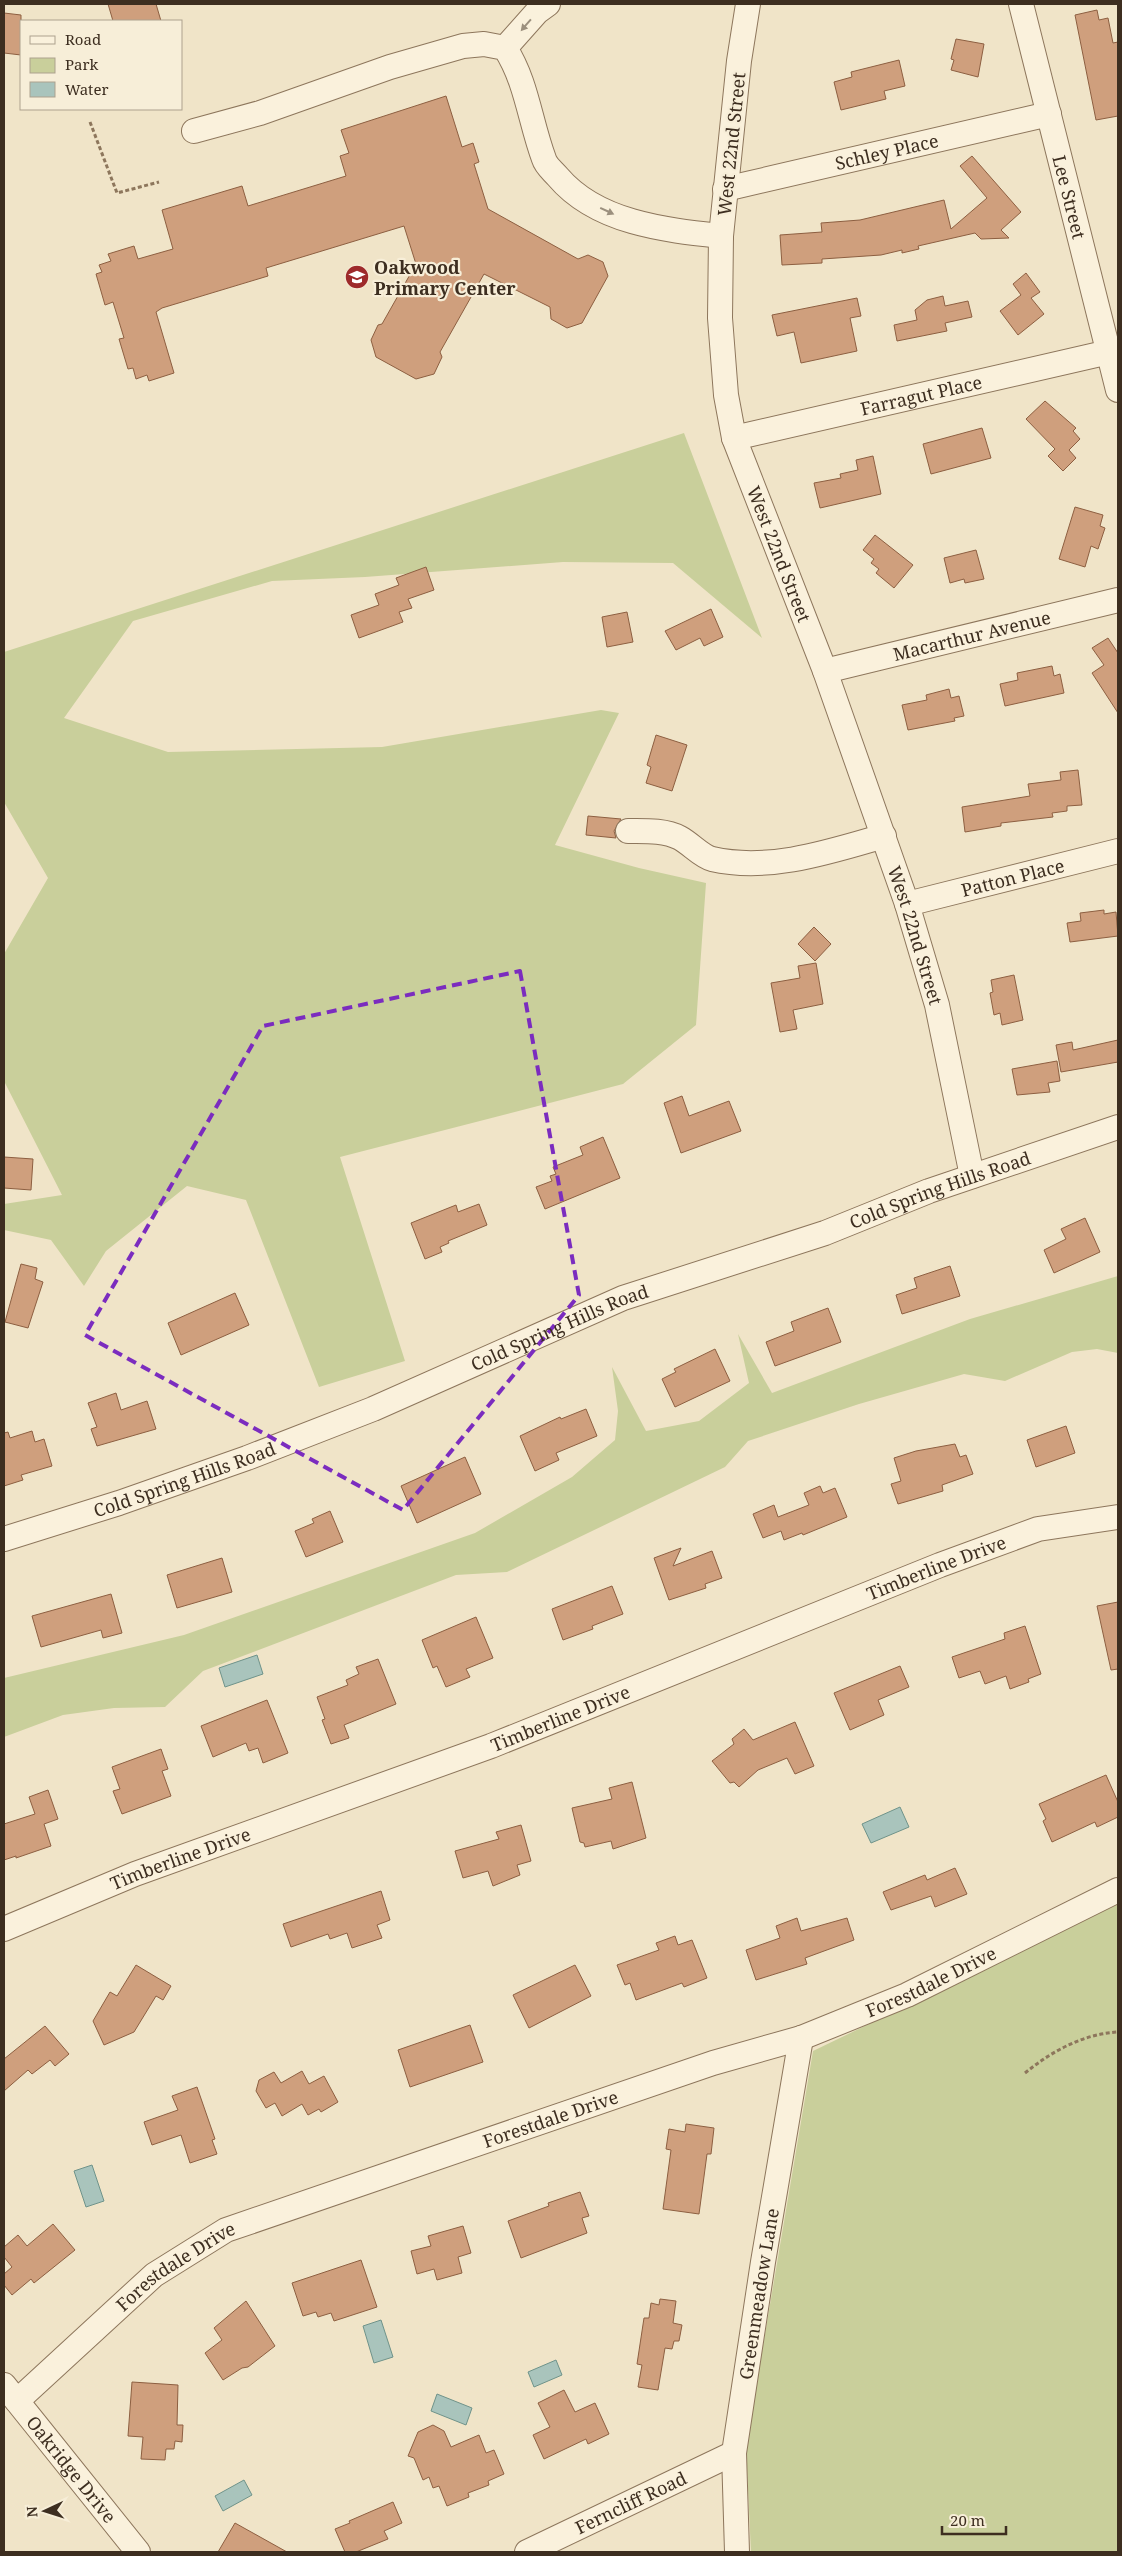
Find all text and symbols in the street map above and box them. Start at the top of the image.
one-way arrow [520,18,531,31]
legend [20,20,182,110]
text: Road [65,29,101,49]
text: Park [65,54,99,74]
street label: West 22nd Street [712,71,750,217]
text: Water [65,79,108,99]
street label: Schley Place [833,128,941,175]
street label: Lee Street [1047,153,1092,241]
one-way arrow [600,207,614,215]
place label: Oakwood Primary Center [374,255,516,300]
school or university icon: Oakwood Primary Center [344,264,370,290]
street label: Farragut Place [858,370,984,421]
street label: West 22nd Street [742,482,817,625]
street label: Macarthur Avenue [891,605,1053,666]
street label: Patton Place [959,853,1067,902]
street label: West 22nd Street [882,862,948,1008]
street label: Cold Spring Hills Road [846,1146,1034,1234]
street label: Cold Spring Hills Road [467,1279,651,1376]
street label: Cold Spring Hills Road [90,1436,279,1522]
street label: Timberline Drive [863,1530,1009,1605]
street label: Timberline Drive [487,1679,633,1757]
street label: Timberline Drive [106,1821,254,1895]
street label: Forestdale Drive [862,1941,1000,2022]
street label: Forestdale Drive [480,2084,621,2153]
street label: Greenmeadow Lane [733,2206,784,2381]
street label: Forestdale Drive [111,2216,238,2316]
street label: Oakridge Drive [21,2411,122,2528]
street label: Ferncliff Road [571,2466,690,2539]
north arrow [20,2486,70,2536]
scale bar [942,2504,1006,2536]
text: N [22,2506,41,2518]
text: 20 m [950,2510,985,2530]

